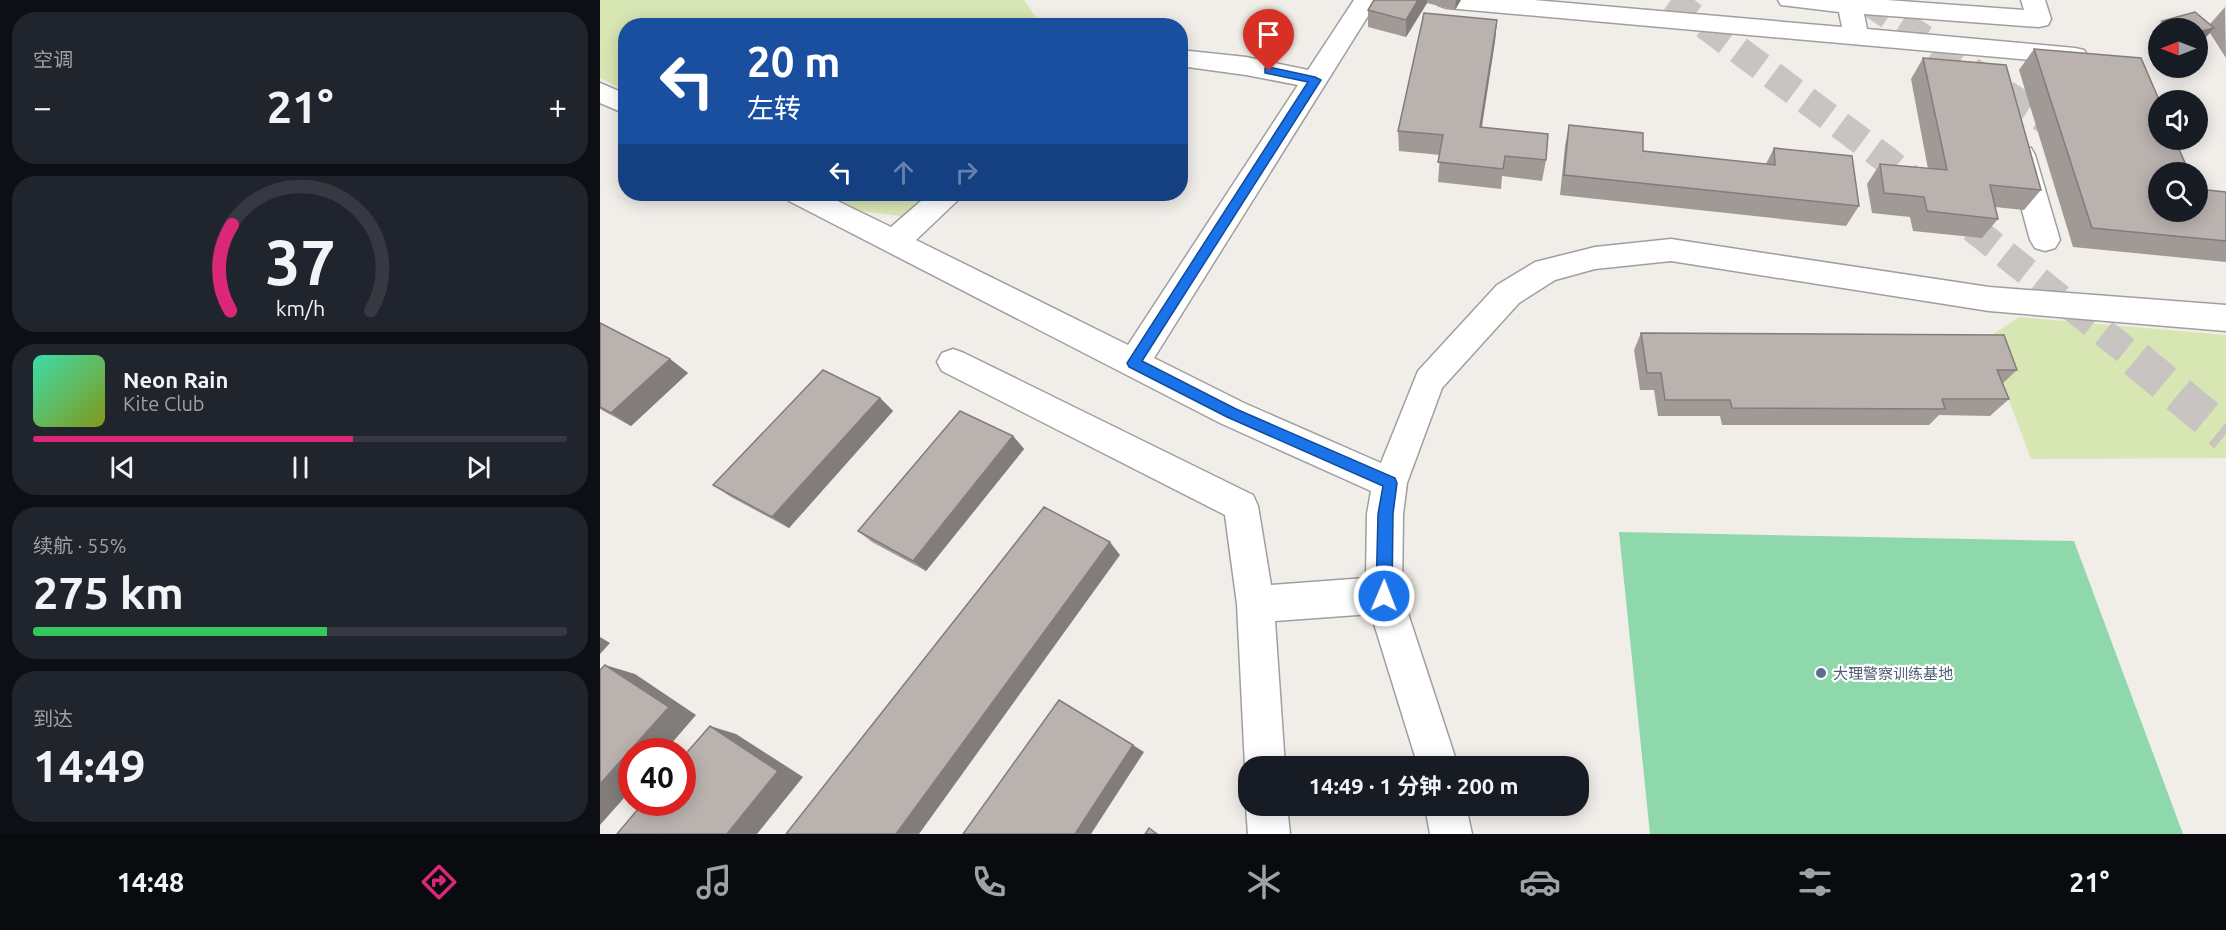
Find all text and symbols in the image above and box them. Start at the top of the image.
pin [1243,9,1294,71]
icon: arrive [1252,18,1285,51]
north arrow [2148,18,2208,78]
map controls [2148,18,2208,222]
text: 20 m [747,38,841,85]
icon: left [648,42,726,120]
text: 空调 [33,48,73,71]
text: 21° [267,81,333,132]
text: − [33,88,52,125]
text: + [548,88,567,125]
button: sound [2148,90,2208,150]
text: 左转 [747,93,801,123]
icon: left [824,156,857,189]
icon: ahead [887,156,920,189]
icon: right [950,156,983,189]
button: search [2148,162,2208,222]
text: 37 [265,227,335,297]
text: km/h [275,296,325,320]
text: Neon Rain [123,367,228,392]
text: Kite Club [123,392,205,415]
icon: previous [106,451,139,484]
icon: pause [284,451,317,484]
icon: next [462,451,495,484]
text: 续航 · 55% [33,534,126,557]
position arrow [1352,564,1416,628]
text: 275 km [33,567,184,618]
place label: 大理警察训练基地 [1833,665,1953,682]
marker: 大理警察训练基地 [1814,666,1828,680]
text: 到达 [33,707,73,730]
speed limit sign: 40 [618,738,696,816]
text: 14:49 [33,740,146,791]
text: 14:49 · 1 分钟 · 200 m [1309,773,1518,798]
icon: directions [418,861,460,903]
icon: music [693,861,735,903]
icon: phone [968,861,1010,903]
icon: climate [1243,861,1285,903]
icon: car [1519,861,1561,903]
icon: filters [1794,861,1836,903]
text: 14:48 [117,867,184,897]
text: 21° [2069,867,2109,897]

